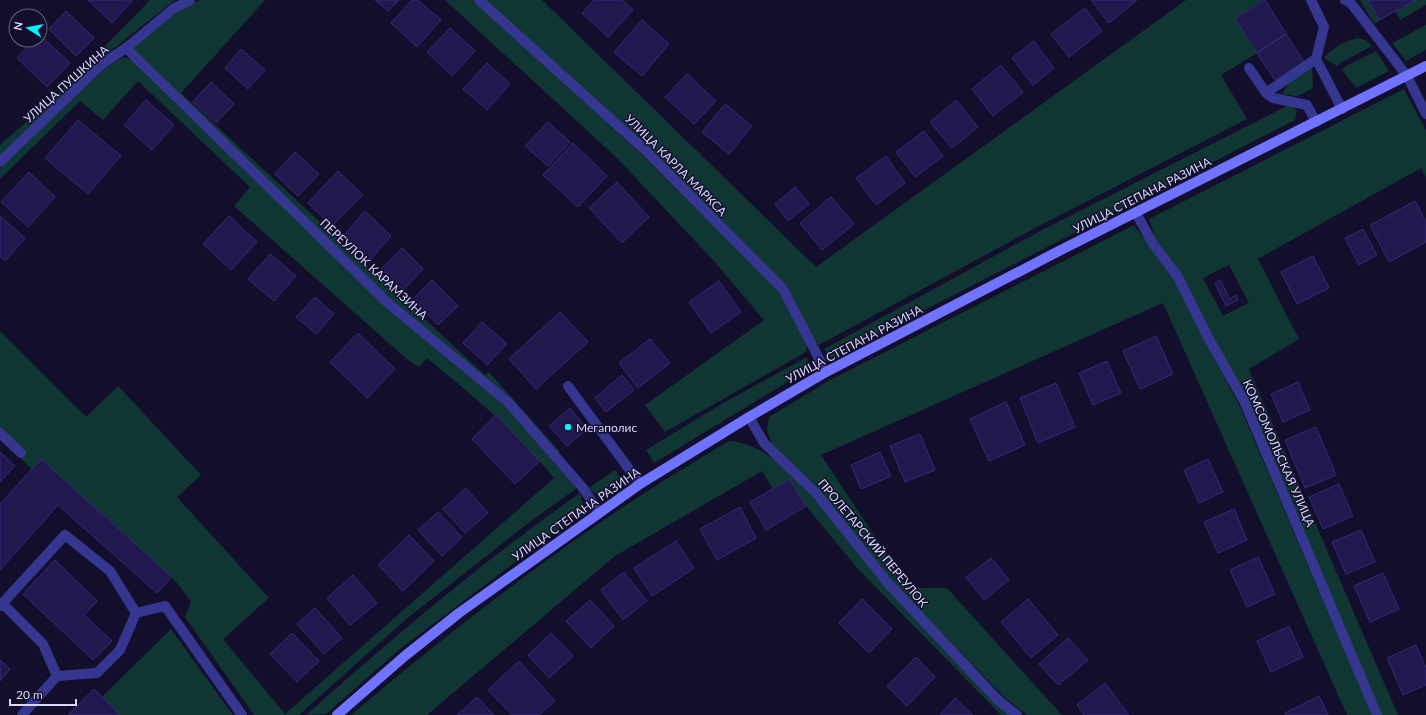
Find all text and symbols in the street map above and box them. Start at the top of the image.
north arrow [8,8,48,48]
text: N [11,21,25,31]
street label: УЛИЦА ПУШКИНА [21,41,112,126]
street label: УЛИЦА КАРЛА МАРКСА [622,111,731,220]
street label: УЛИЦА СТЕПАНА РАЗИНА [1071,153,1214,236]
street label: ПЕРЕУЛОК КАРАМЗИНА [317,215,431,323]
street label: УЛИЦА СТЕПАНА РАЗИНА [783,301,926,386]
street label: КОМСОМОЛЬСКАЯ УЛИЦА [1240,377,1319,530]
place label: Мегаполис [576,420,637,435]
marker: Мегаполис [563,422,573,432]
street label: УЛИЦА СТЕПАНА РАЗИНА [509,464,644,564]
street label: ПРОЛЕТАРСКИЙ ПЕРЕУЛОК [815,476,931,610]
scale bar [10,681,76,707]
text: 20 m [16,687,43,702]

